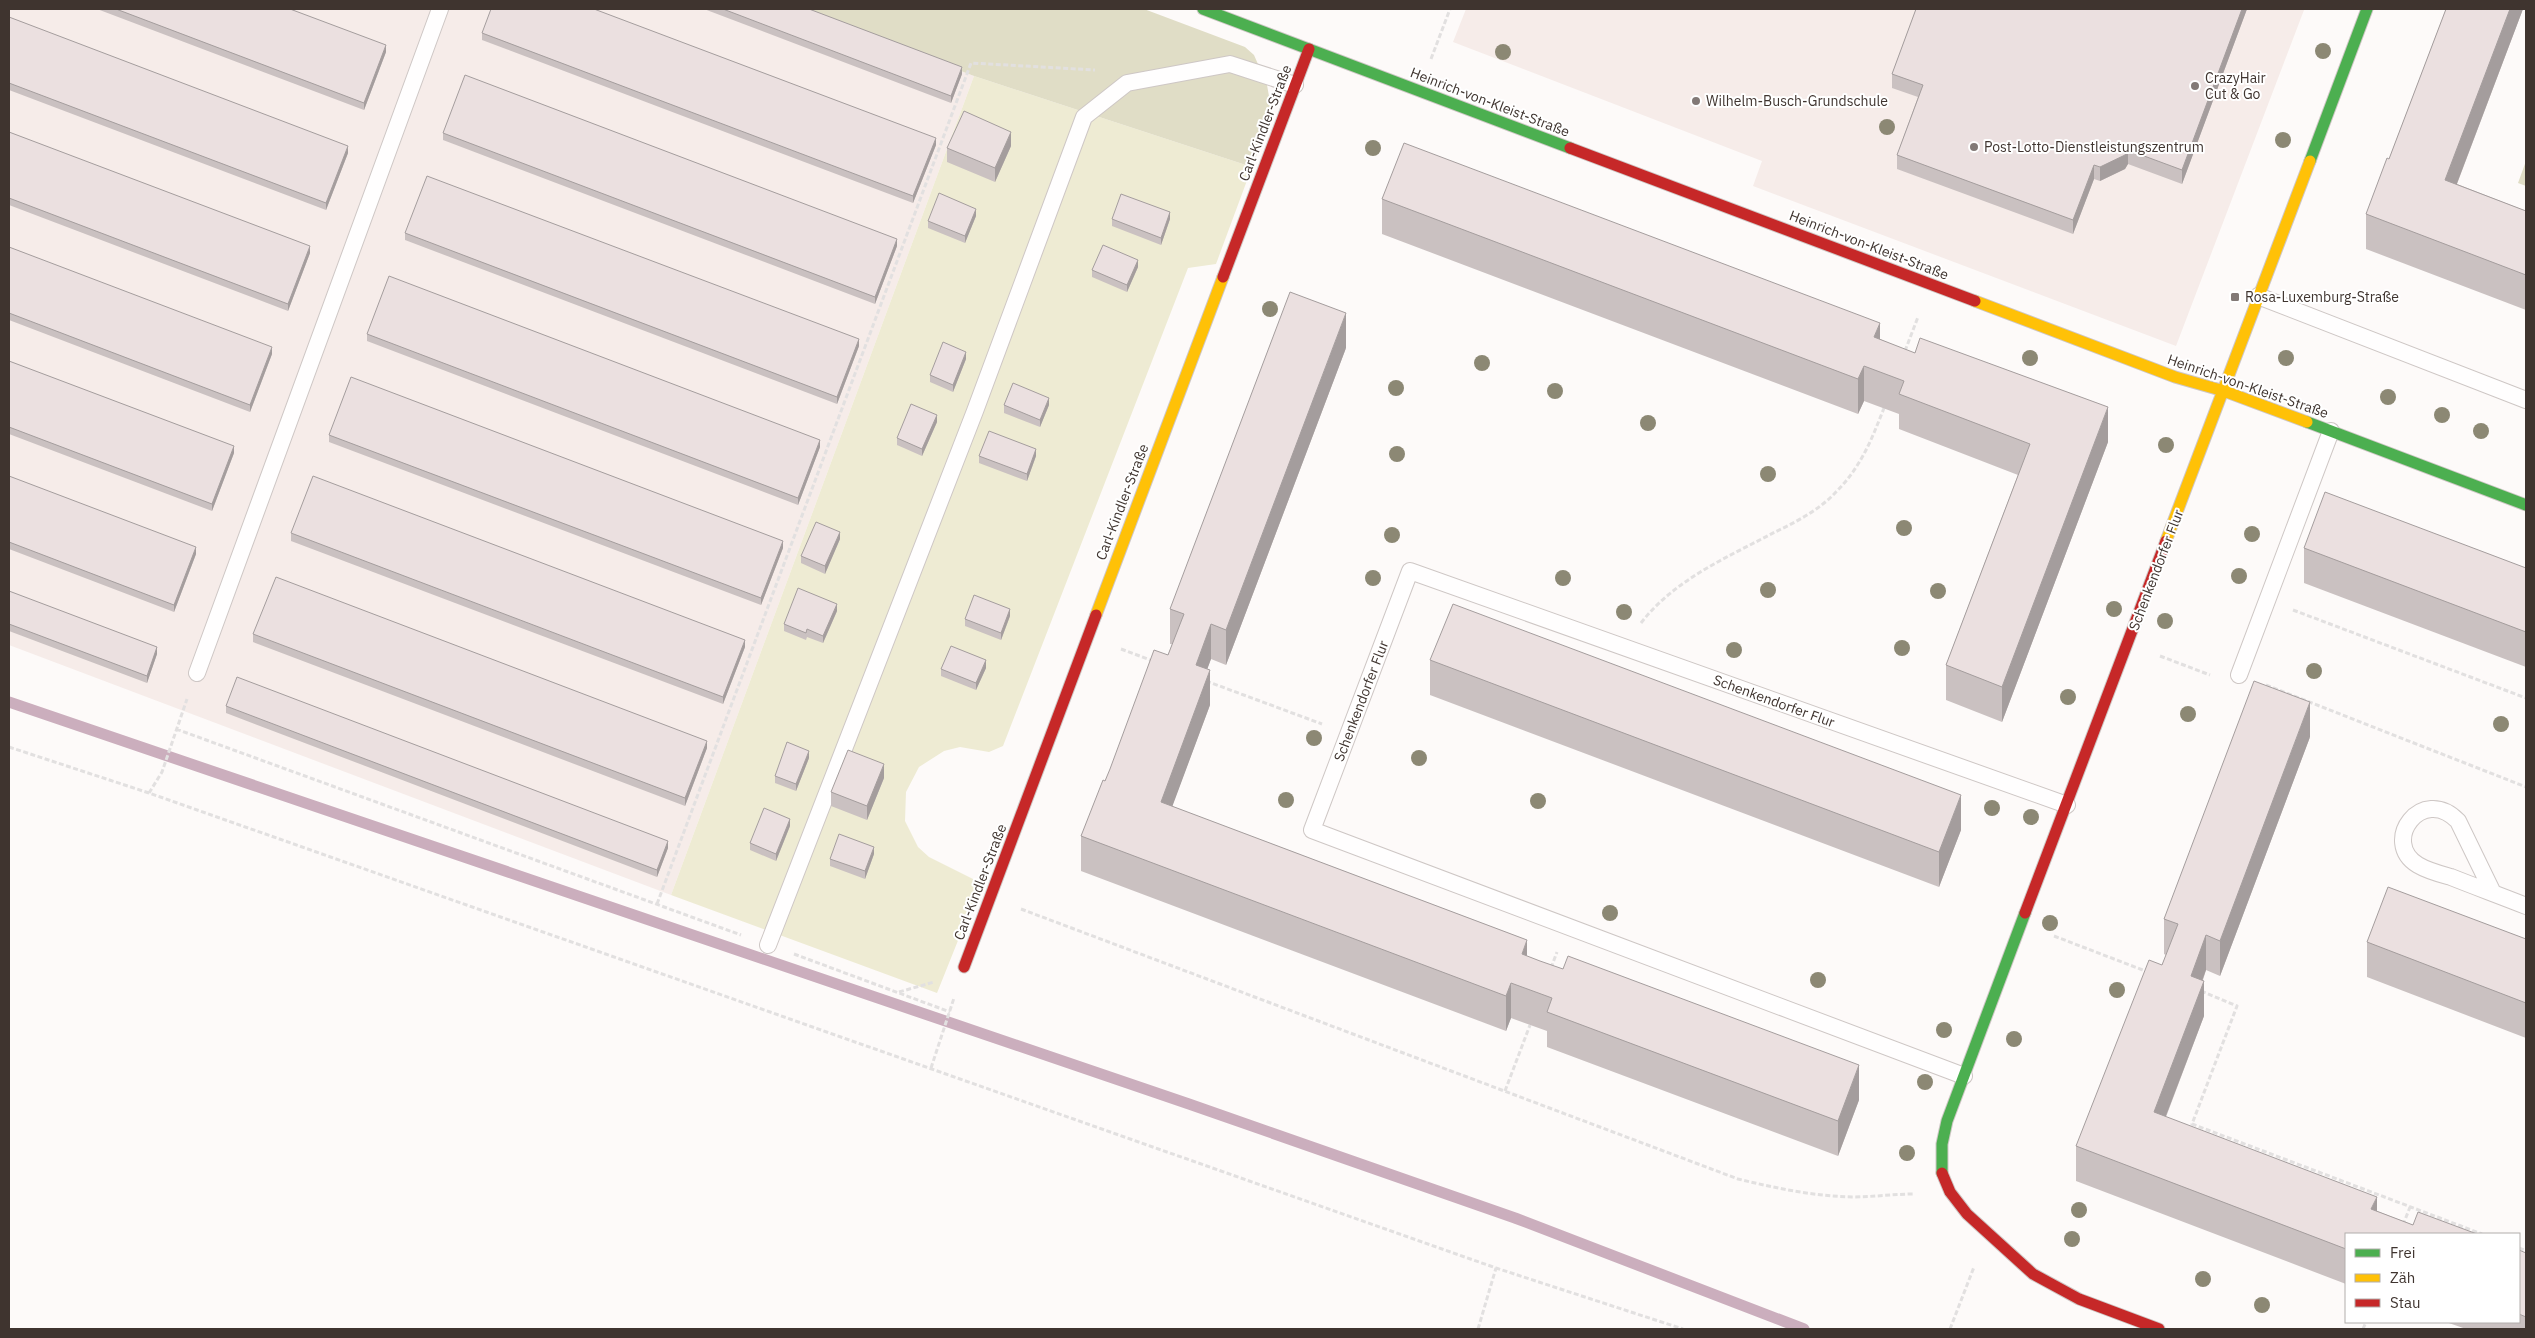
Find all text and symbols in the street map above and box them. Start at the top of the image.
street label: Carl-Kindler-Straße [1235,62,1296,184]
street label: Heinrich-von-Kleist-Straße [1408,63,1572,141]
place label: CrazyHair Cut & Go [2205,69,2266,103]
marker: CrazyHair Cut & Go [2189,80,2201,92]
place label: Wilhelm-Busch-Grundschule [1706,92,1888,110]
marker: Wilhelm-Busch-Grundschule [1690,95,1702,107]
place label: Post-Lotto-Dienstleistungszentrum [1984,138,2204,156]
marker: Post-Lotto-Dienstleistungszentrum [1968,141,1980,153]
street label: Heinrich-von-Kleist-Straße [1787,206,1951,284]
place label: Rosa-Luxemburg-Straße [2245,288,2399,306]
marker: Rosa-Luxemburg-Straße [2229,291,2241,303]
street label: Heinrich-von-Kleist-Straße [2165,350,2331,422]
street label: Carl-Kindler-Straße [1092,441,1153,563]
street label: Schenkendorfer Flur [2125,507,2187,633]
street label: Schenkendorfer Flur [1330,638,1392,764]
street label: Schenkendorfer Flur [1711,671,1837,731]
street label: Carl-Kindler-Straße [950,821,1011,943]
legend [2345,1233,2520,1323]
text: Frei [2390,1243,2416,1262]
text: Zäh [2390,1268,2415,1287]
text: Stau [2390,1293,2421,1312]

